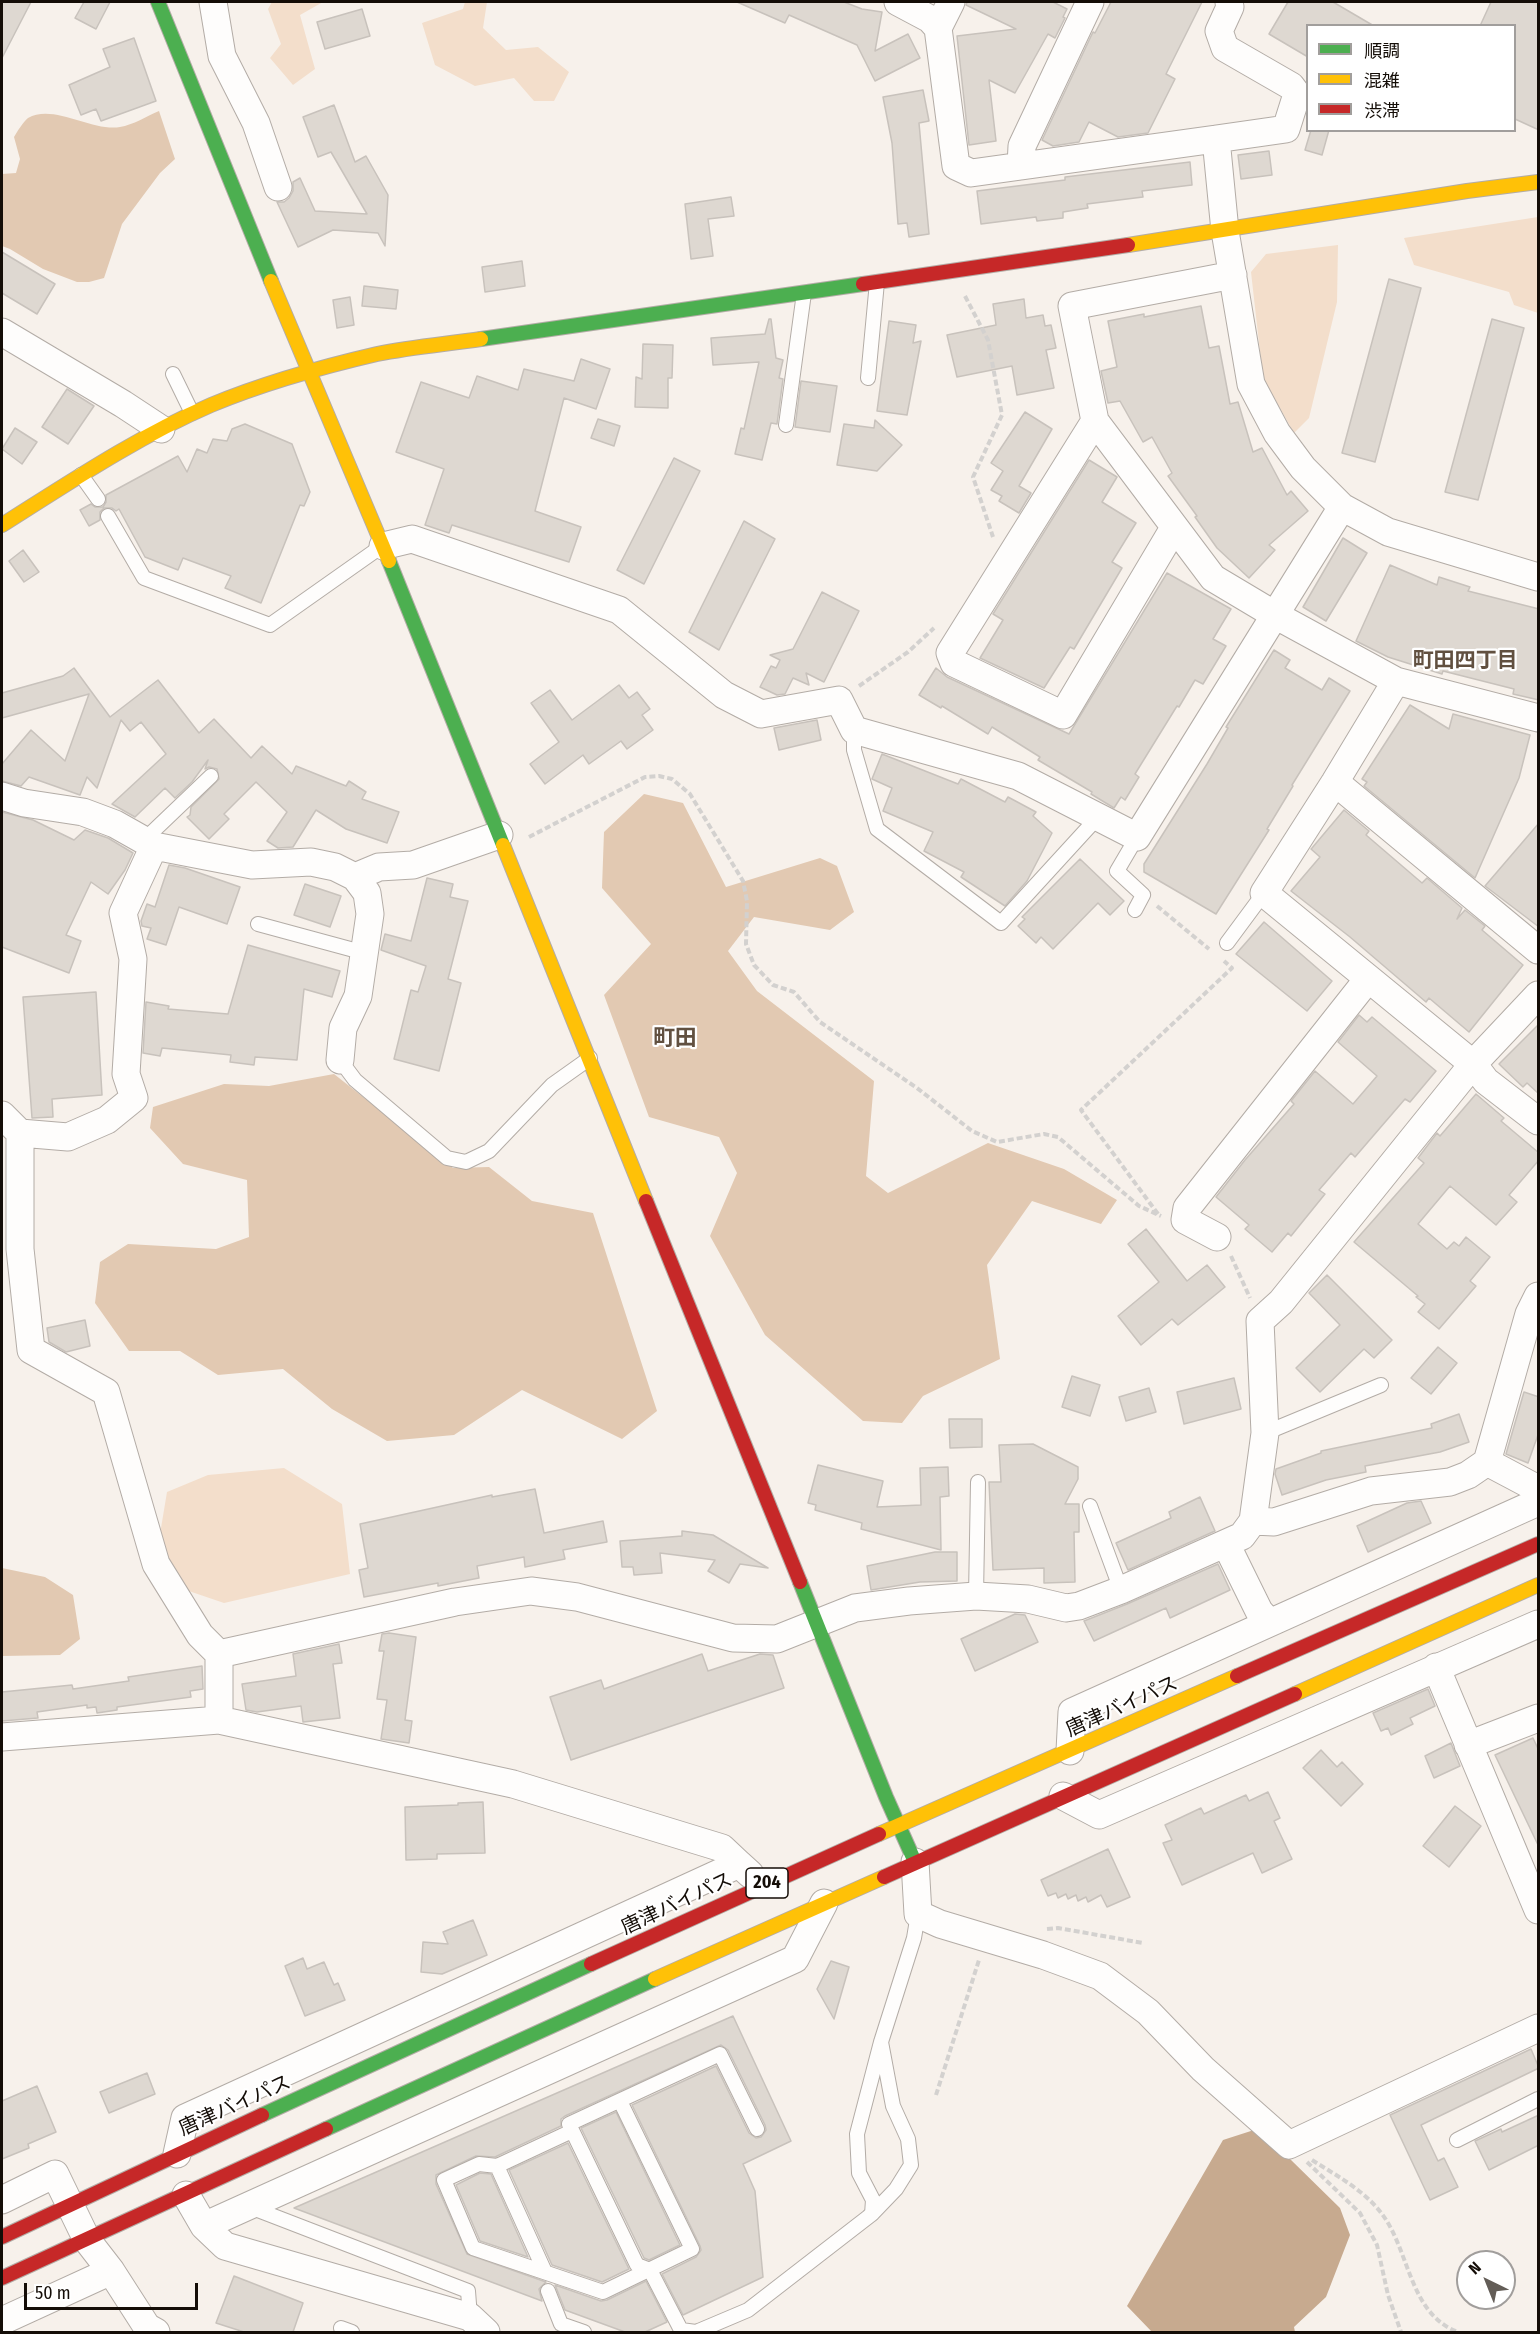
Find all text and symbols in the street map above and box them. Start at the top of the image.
legend [1306,24,1516,132]
text: 順調 [1364,40,1400,62]
text: 混雑 [1364,70,1400,92]
text: 渋滞 [1364,100,1400,122]
district label: 町田四丁目 [1413,648,1517,674]
district label: 町田 [653,1026,697,1052]
street label: 唐津バイパス [1062,1672,1182,1742]
street label: 唐津バイパス [618,1868,736,1940]
road number: 204 [746,1868,788,1898]
street label: 唐津バイパス [175,2071,295,2141]
north arrow [1456,2250,1516,2310]
text: N [1465,2258,1485,2278]
scale bar [27,2271,201,2309]
text: 50 m [35,2282,71,2304]

